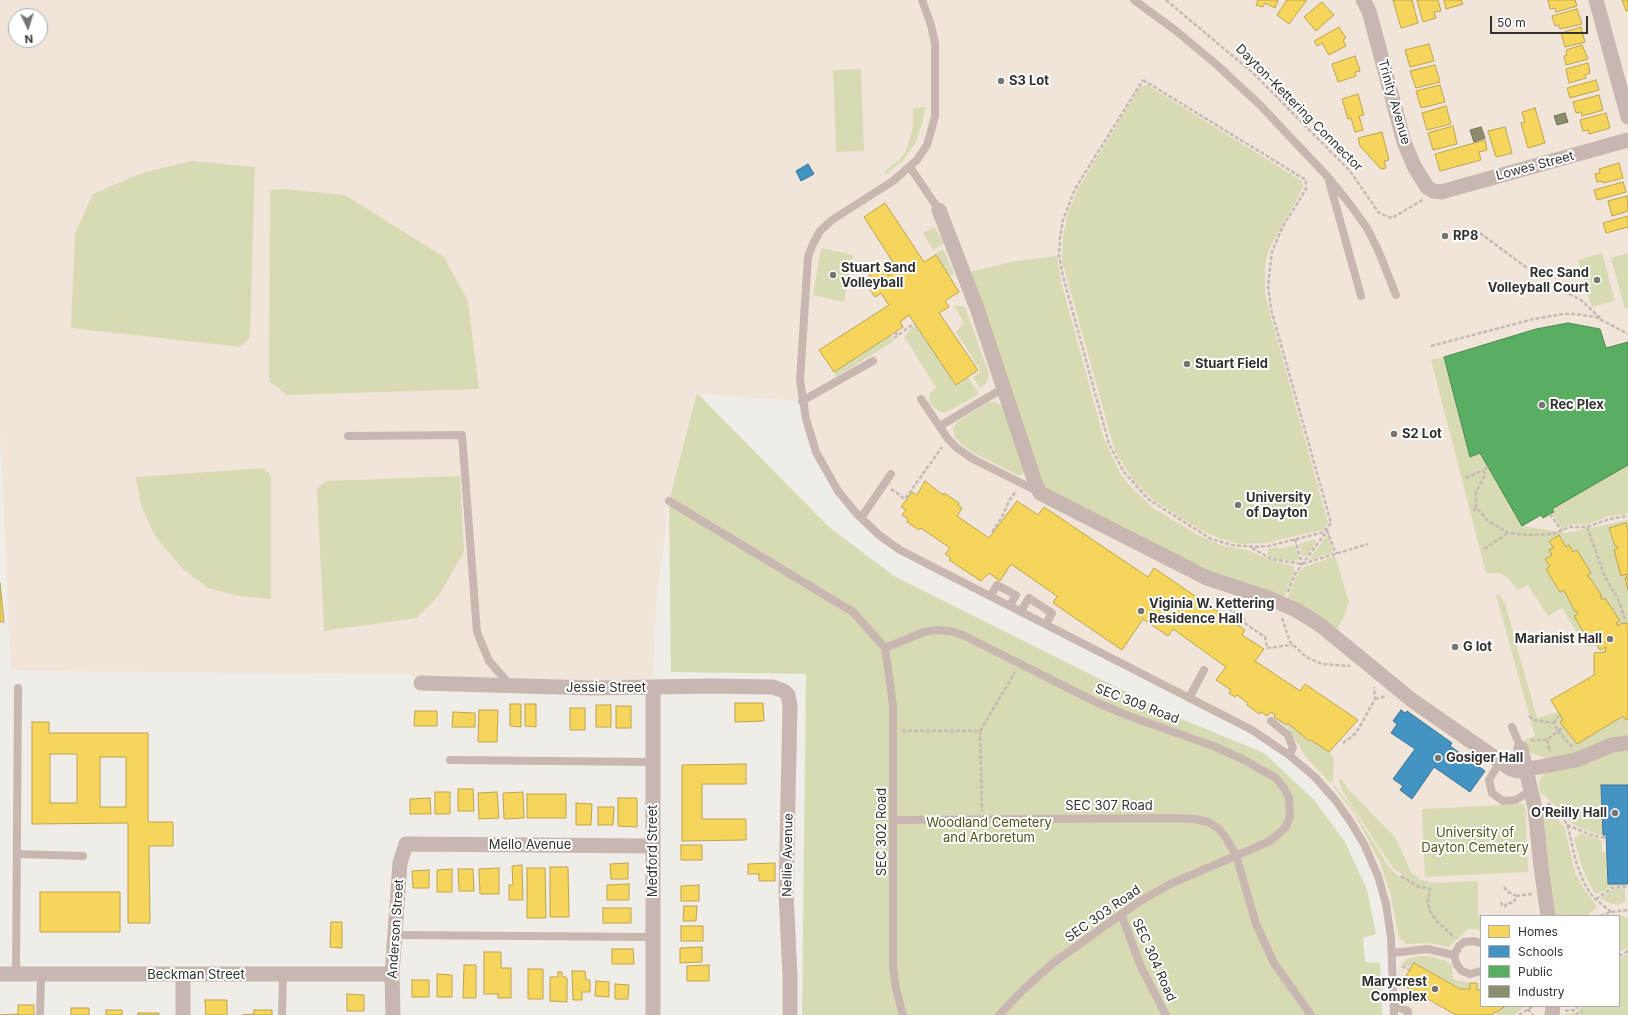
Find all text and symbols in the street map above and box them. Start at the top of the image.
north arrow [8,8,48,48]
scale bar [1492,8,1590,34]
text: 50 m [1497,15,1526,30]
text: N [24,32,33,46]
street label: Dayton-Kettering Connector [1232,41,1366,175]
street label: Trinity Avenue [1374,58,1414,146]
place label: S3 Lot [1009,73,1049,89]
marker: S3 Lot [996,76,1006,86]
street label: Lowes Street [1494,148,1576,184]
place label: RP8 [1453,228,1478,244]
marker: RP8 [1440,231,1450,241]
place label: Stuart Sand Volleyball [841,260,916,291]
place label: Rec Sand Volleyball Court [1488,265,1589,296]
marker: Stuart Sand Volleyball [828,270,838,280]
marker: Rec Sand Volleyball Court [1592,275,1602,285]
place label: Stuart Field [1195,356,1268,372]
marker: Stuart Field [1182,359,1192,369]
place label: Rec Plex [1550,397,1604,413]
marker: Rec Plex [1537,400,1547,410]
place label: S2 Lot [1402,426,1442,442]
marker: S2 Lot [1389,429,1399,439]
place label: University of Dayton [1246,490,1311,521]
marker: University of Dayton [1233,500,1243,510]
place label: Viginia W. Kettering Residence Hall [1149,596,1274,627]
marker: Viginia W. Kettering Residence Hall [1136,606,1146,616]
place label: Marianist Hall [1515,631,1602,647]
marker: Marianist Hall [1605,634,1615,644]
place label: G lot [1463,639,1492,655]
marker: G lot [1450,642,1460,652]
street label: Jessie Street [566,680,646,696]
street label: SEC 309 Road [1093,681,1181,727]
place label: Gosiger Hall [1446,750,1523,766]
marker: Gosiger Hall [1433,753,1443,763]
street label: SEC 302 Road [874,788,890,876]
street label: SEC 307 Road [1065,798,1153,814]
street label: Medford Street [645,805,661,897]
place label: O’Reilly Hall [1531,805,1607,821]
marker: O’Reilly Hall [1610,808,1620,818]
street label: Nellie Avenue [779,813,797,897]
park label: Woodland Cemetery and Arboretum [926,815,1052,846]
park label: University of Dayton Cemetery [1421,825,1529,856]
street label: Mello Avenue [489,837,571,853]
street label: Anderson Street [385,879,407,979]
street label: SEC 303 Road [1062,882,1144,946]
legend [1480,915,1620,1007]
street label: SEC 304 Road [1129,916,1179,1004]
text: Homes [1518,924,1558,939]
text: Schools [1518,944,1563,959]
text: Public [1518,964,1553,979]
street label: Beckman Street [147,967,245,983]
place label: Marycrest Complex [1362,974,1427,1005]
marker: Marycrest Complex [1430,984,1440,994]
text: Industry [1518,984,1564,999]

